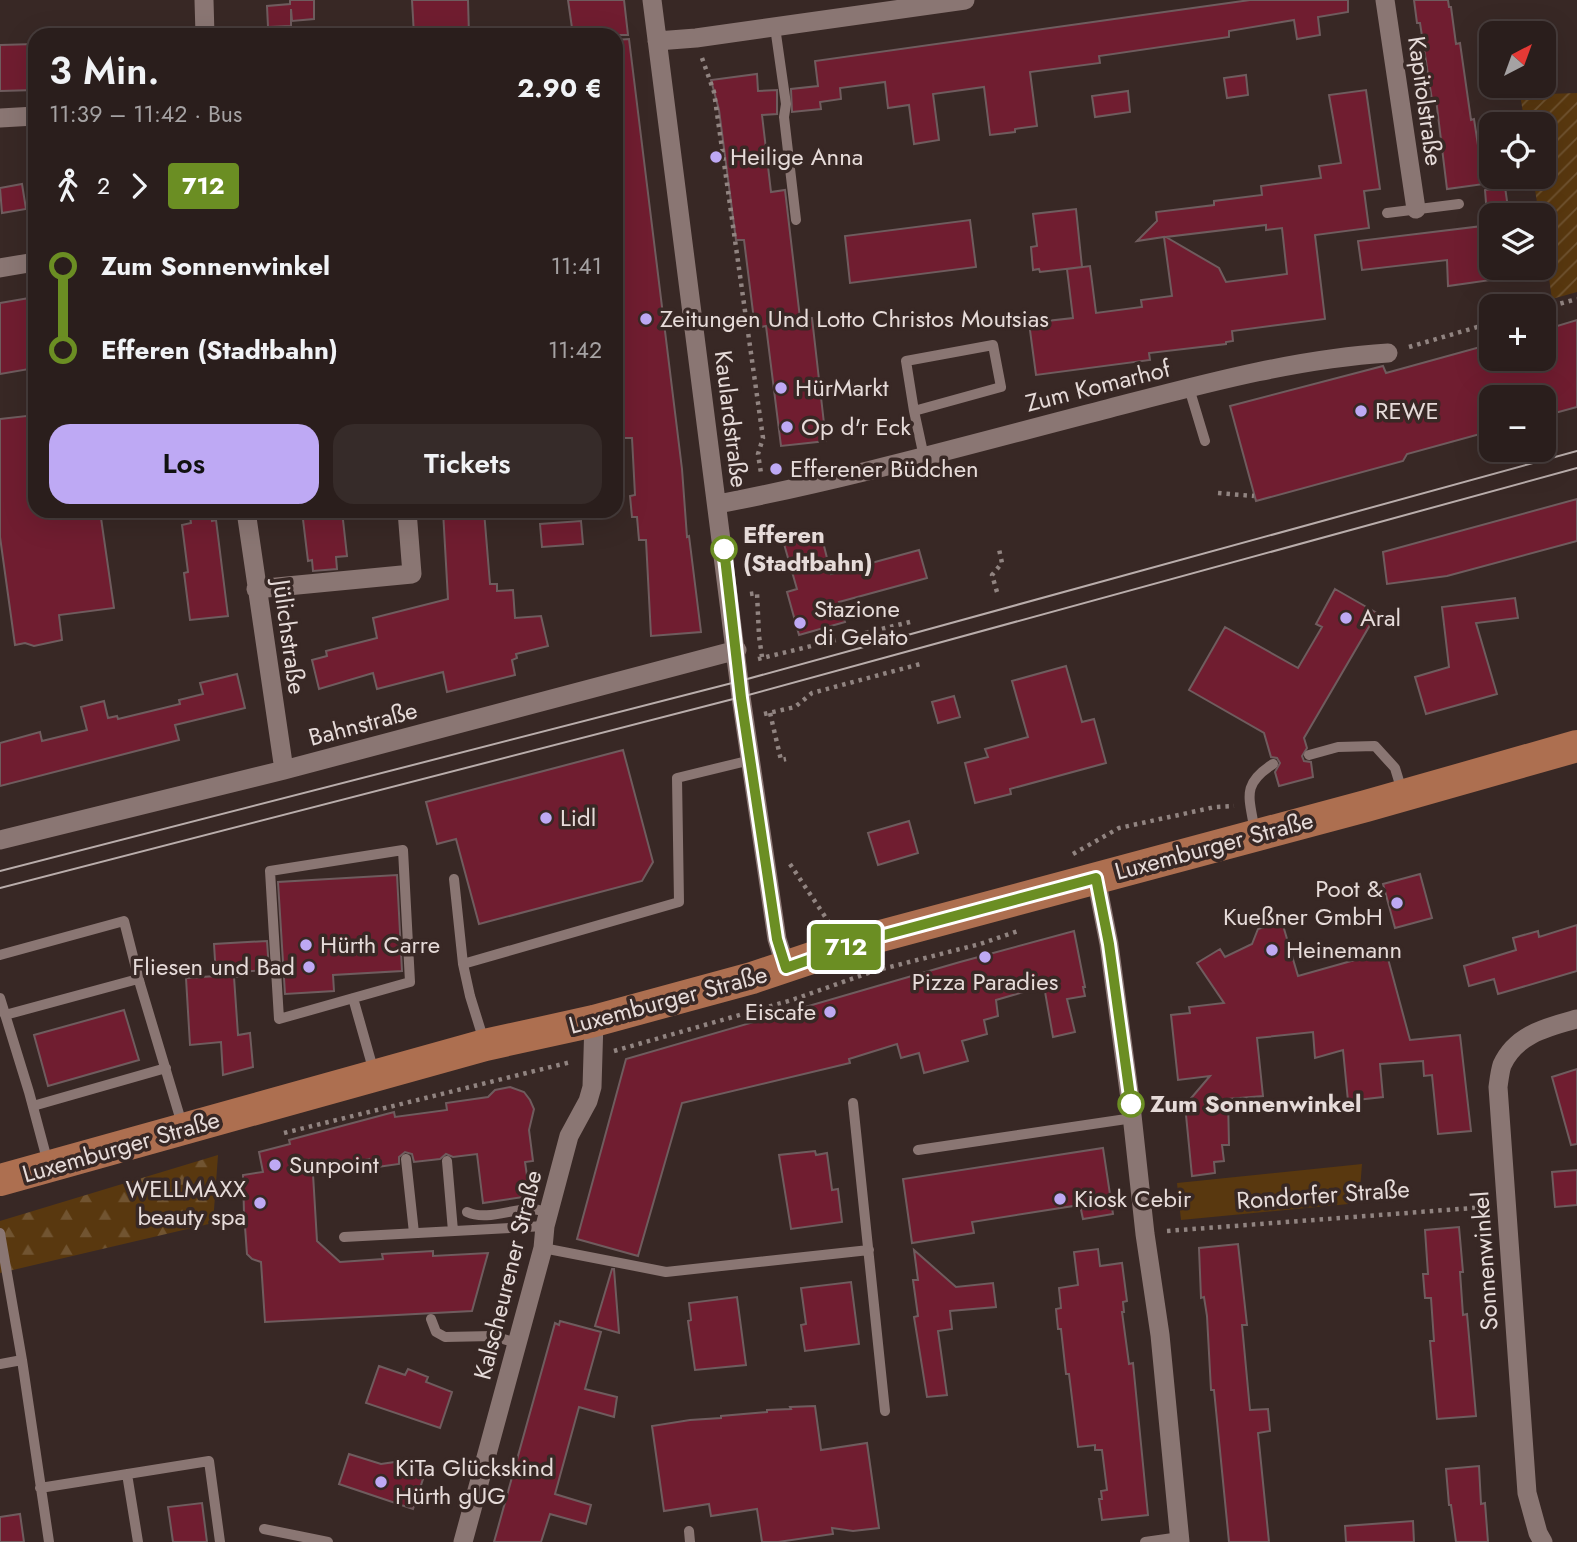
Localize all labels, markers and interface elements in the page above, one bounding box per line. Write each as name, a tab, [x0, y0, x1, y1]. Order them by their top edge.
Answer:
north arrow	[1479, 21, 1556, 98]
map controls	[1479, 21, 1556, 462]
street label: Kapitolstraße	[1399, 34, 1452, 168]
text: 3 Min.	[49, 43, 160, 98]
text: 2.90 €	[517, 69, 602, 107]
text: 11:39 – 11:42 · Bus	[49, 97, 242, 131]
button: locate	[1479, 112, 1556, 189]
place label: Heilige Anna	[730, 139, 863, 174]
marker: Heilige Anna	[708, 149, 724, 165]
icon: walk	[49, 167, 87, 205]
icon: forward	[120, 167, 158, 205]
text: 712	[182, 168, 225, 203]
text: 2	[97, 169, 110, 203]
button: layers	[1479, 203, 1556, 280]
text: Zum Sonnenwinkel	[101, 247, 330, 285]
text: 11:41	[551, 249, 602, 283]
button: +	[1479, 294, 1556, 371]
place label: Zeitungen Und Lotto Christos Moutsias	[660, 301, 1049, 336]
marker: Zeitungen Und Lotto Christos Moutsias	[638, 311, 654, 327]
text: Efferen (Stadtbahn)	[101, 331, 338, 369]
text: 11:42	[548, 333, 602, 367]
street label: Kaulardstraße	[706, 348, 757, 489]
street label: Zum Komarhof	[1022, 350, 1175, 420]
place label: HürMarkt	[795, 370, 889, 405]
marker: HürMarkt	[773, 380, 789, 396]
button: −	[1479, 385, 1556, 462]
place label: REWE	[1375, 393, 1439, 428]
marker: REWE	[1353, 403, 1369, 419]
place label: Op d'r Eck	[801, 409, 911, 444]
marker: Op d'r Eck	[779, 419, 795, 435]
button: Los	[49, 424, 319, 504]
button: Tickets	[333, 424, 602, 504]
place label: Efferener Büdchen	[790, 451, 979, 486]
marker: Efferener Büdchen	[768, 461, 784, 477]
place label: Efferen (Stadtbahn)	[743, 517, 873, 580]
marker: Efferen (Stadtbahn)	[711, 536, 737, 562]
street label: Jülichstraße	[264, 574, 315, 696]
place label: Stazione di Gelato	[814, 591, 908, 654]
place label: Aral	[1360, 600, 1401, 635]
marker: Aral	[1338, 610, 1354, 626]
marker: Stazione di Gelato	[792, 615, 808, 631]
street label: Bahnstraße	[305, 692, 421, 755]
place label: Lidl	[560, 800, 596, 835]
street label: Luxemburger Straße	[1111, 802, 1317, 889]
marker: Lidl	[538, 810, 554, 826]
place label: Poot & Kueßner GmbH	[1223, 871, 1383, 934]
marker: Poot & Kueßner GmbH	[1389, 895, 1405, 911]
line badge: 712	[806, 924, 886, 970]
place label: Hürth Carre	[320, 927, 440, 962]
text: 712	[825, 929, 867, 964]
place label: Heinemann	[1286, 932, 1402, 967]
marker: Hürth Carre	[298, 937, 314, 953]
marker: Heinemann	[1264, 942, 1280, 958]
place label: Fliesen und Bad	[132, 949, 295, 984]
marker: Pizza Paradies	[977, 949, 993, 965]
street label: Luxemburger Straße	[565, 956, 771, 1043]
marker: Fliesen und Bad	[301, 959, 317, 975]
place label: Pizza Paradies	[912, 964, 1058, 999]
place label: Eiscafe	[745, 994, 816, 1029]
marker: Eiscafe	[822, 1004, 838, 1020]
place label: Zum Sonnenwinkel	[1150, 1086, 1361, 1121]
marker: Zum Sonnenwinkel	[1118, 1091, 1144, 1117]
street label: Luxemburger Straße	[18, 1102, 224, 1191]
place label: Sunpoint	[289, 1147, 379, 1182]
marker: Sunpoint	[267, 1157, 283, 1173]
street label: Kalscheurener Straße	[465, 1167, 550, 1383]
place label: WELLMAXX beauty spa	[126, 1171, 247, 1234]
street label: Rondorfer Straße	[1235, 1171, 1411, 1218]
place label: Kiosk Cebir	[1074, 1181, 1192, 1216]
street label: Sonnenwinkel	[1462, 1190, 1507, 1332]
marker: Kiosk Cebir	[1052, 1191, 1068, 1207]
marker: WELLMAXX beauty spa	[252, 1195, 268, 1211]
place label: KiTa Glückskind Hürth gUG	[395, 1450, 554, 1513]
marker: KiTa Glückskind Hürth gUG	[373, 1474, 389, 1490]

